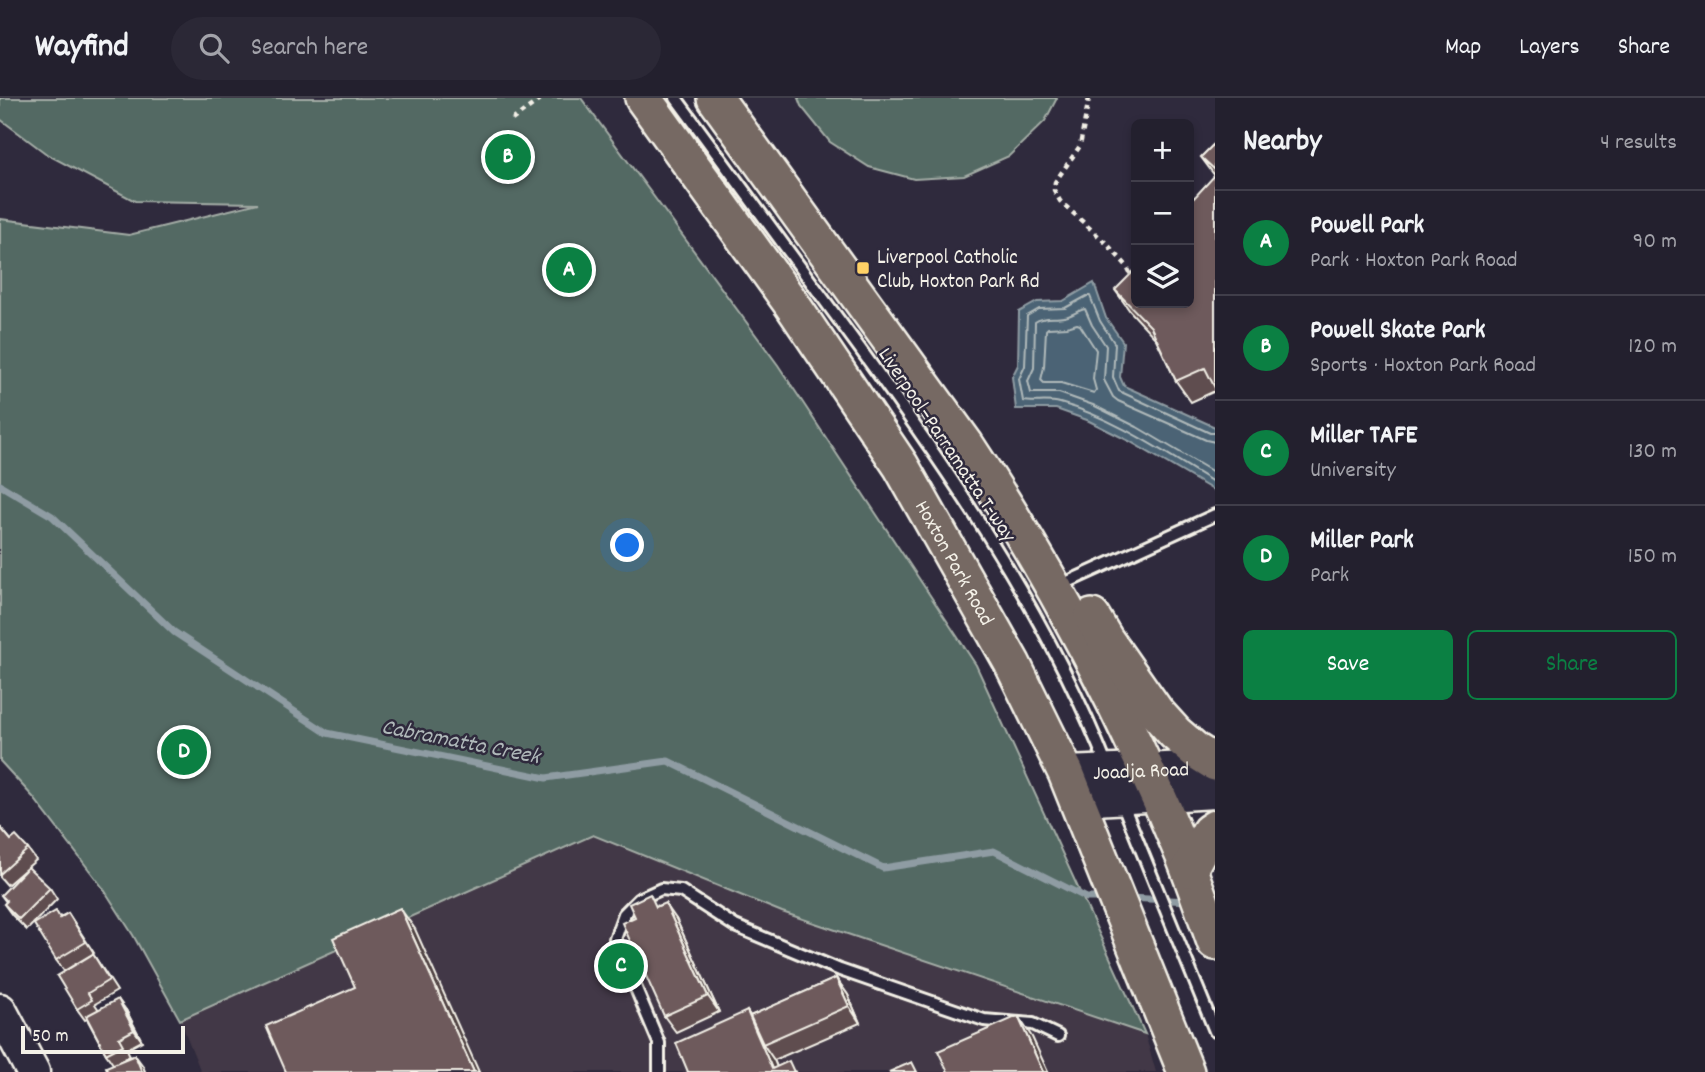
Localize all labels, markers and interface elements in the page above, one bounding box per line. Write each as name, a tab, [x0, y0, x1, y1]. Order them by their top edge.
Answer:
search box	[171, 17, 661, 80]
text: Wayfind	[35, 25, 129, 72]
icon: search	[195, 29, 233, 67]
text: Search here	[251, 30, 368, 67]
text: Map	[1445, 31, 1481, 65]
text: Layers	[1519, 31, 1580, 65]
text: Share	[1618, 31, 1670, 65]
map controls	[1131, 119, 1194, 308]
button: +	[1131, 119, 1194, 182]
text: Nearby	[1243, 122, 1321, 165]
text: 4 results	[1600, 127, 1677, 160]
pin: B	[485, 131, 531, 183]
button: −	[1131, 182, 1194, 245]
text: Powell Park	[1310, 208, 1424, 245]
text: A	[1260, 226, 1272, 259]
text: 90 m	[1633, 226, 1677, 259]
pin: A	[546, 244, 592, 296]
place label: Liverpool Catholic Club, Hoxton Park Rd	[877, 244, 1039, 298]
button: layers	[1131, 245, 1194, 308]
text: Park · Hoxton Park Road	[1310, 245, 1518, 278]
marker: Liverpool Catholic Club, Hoxton Park Rd	[855, 260, 871, 276]
text: Powell Skate Park	[1310, 313, 1486, 350]
text: B	[1261, 331, 1271, 364]
text: 120 m	[1628, 331, 1677, 364]
street label: Liverpool–Parramatta T-way	[869, 342, 1022, 549]
text: Sports · Hoxton Park Road	[1310, 350, 1536, 383]
text: Miller TAFE	[1310, 418, 1417, 455]
text: C	[1260, 436, 1272, 469]
text: 130 m	[1628, 436, 1677, 469]
text: University	[1310, 455, 1396, 488]
street label: Hoxton Park Road	[905, 496, 1000, 632]
text: Miller Park	[1310, 523, 1414, 560]
your location	[610, 528, 644, 562]
text: D	[1260, 541, 1272, 574]
text: 150 m	[1628, 541, 1677, 574]
text: Park	[1310, 560, 1349, 593]
button: Save	[1243, 630, 1453, 700]
button: Share	[1467, 630, 1677, 700]
water label: Cabramatta Creek	[378, 712, 545, 775]
pin: D	[161, 726, 207, 778]
street label: Joadja Road	[1092, 756, 1190, 790]
pin: C	[598, 940, 644, 992]
scale bar	[21, 1023, 186, 1055]
text: 50 m	[32, 1024, 69, 1051]

